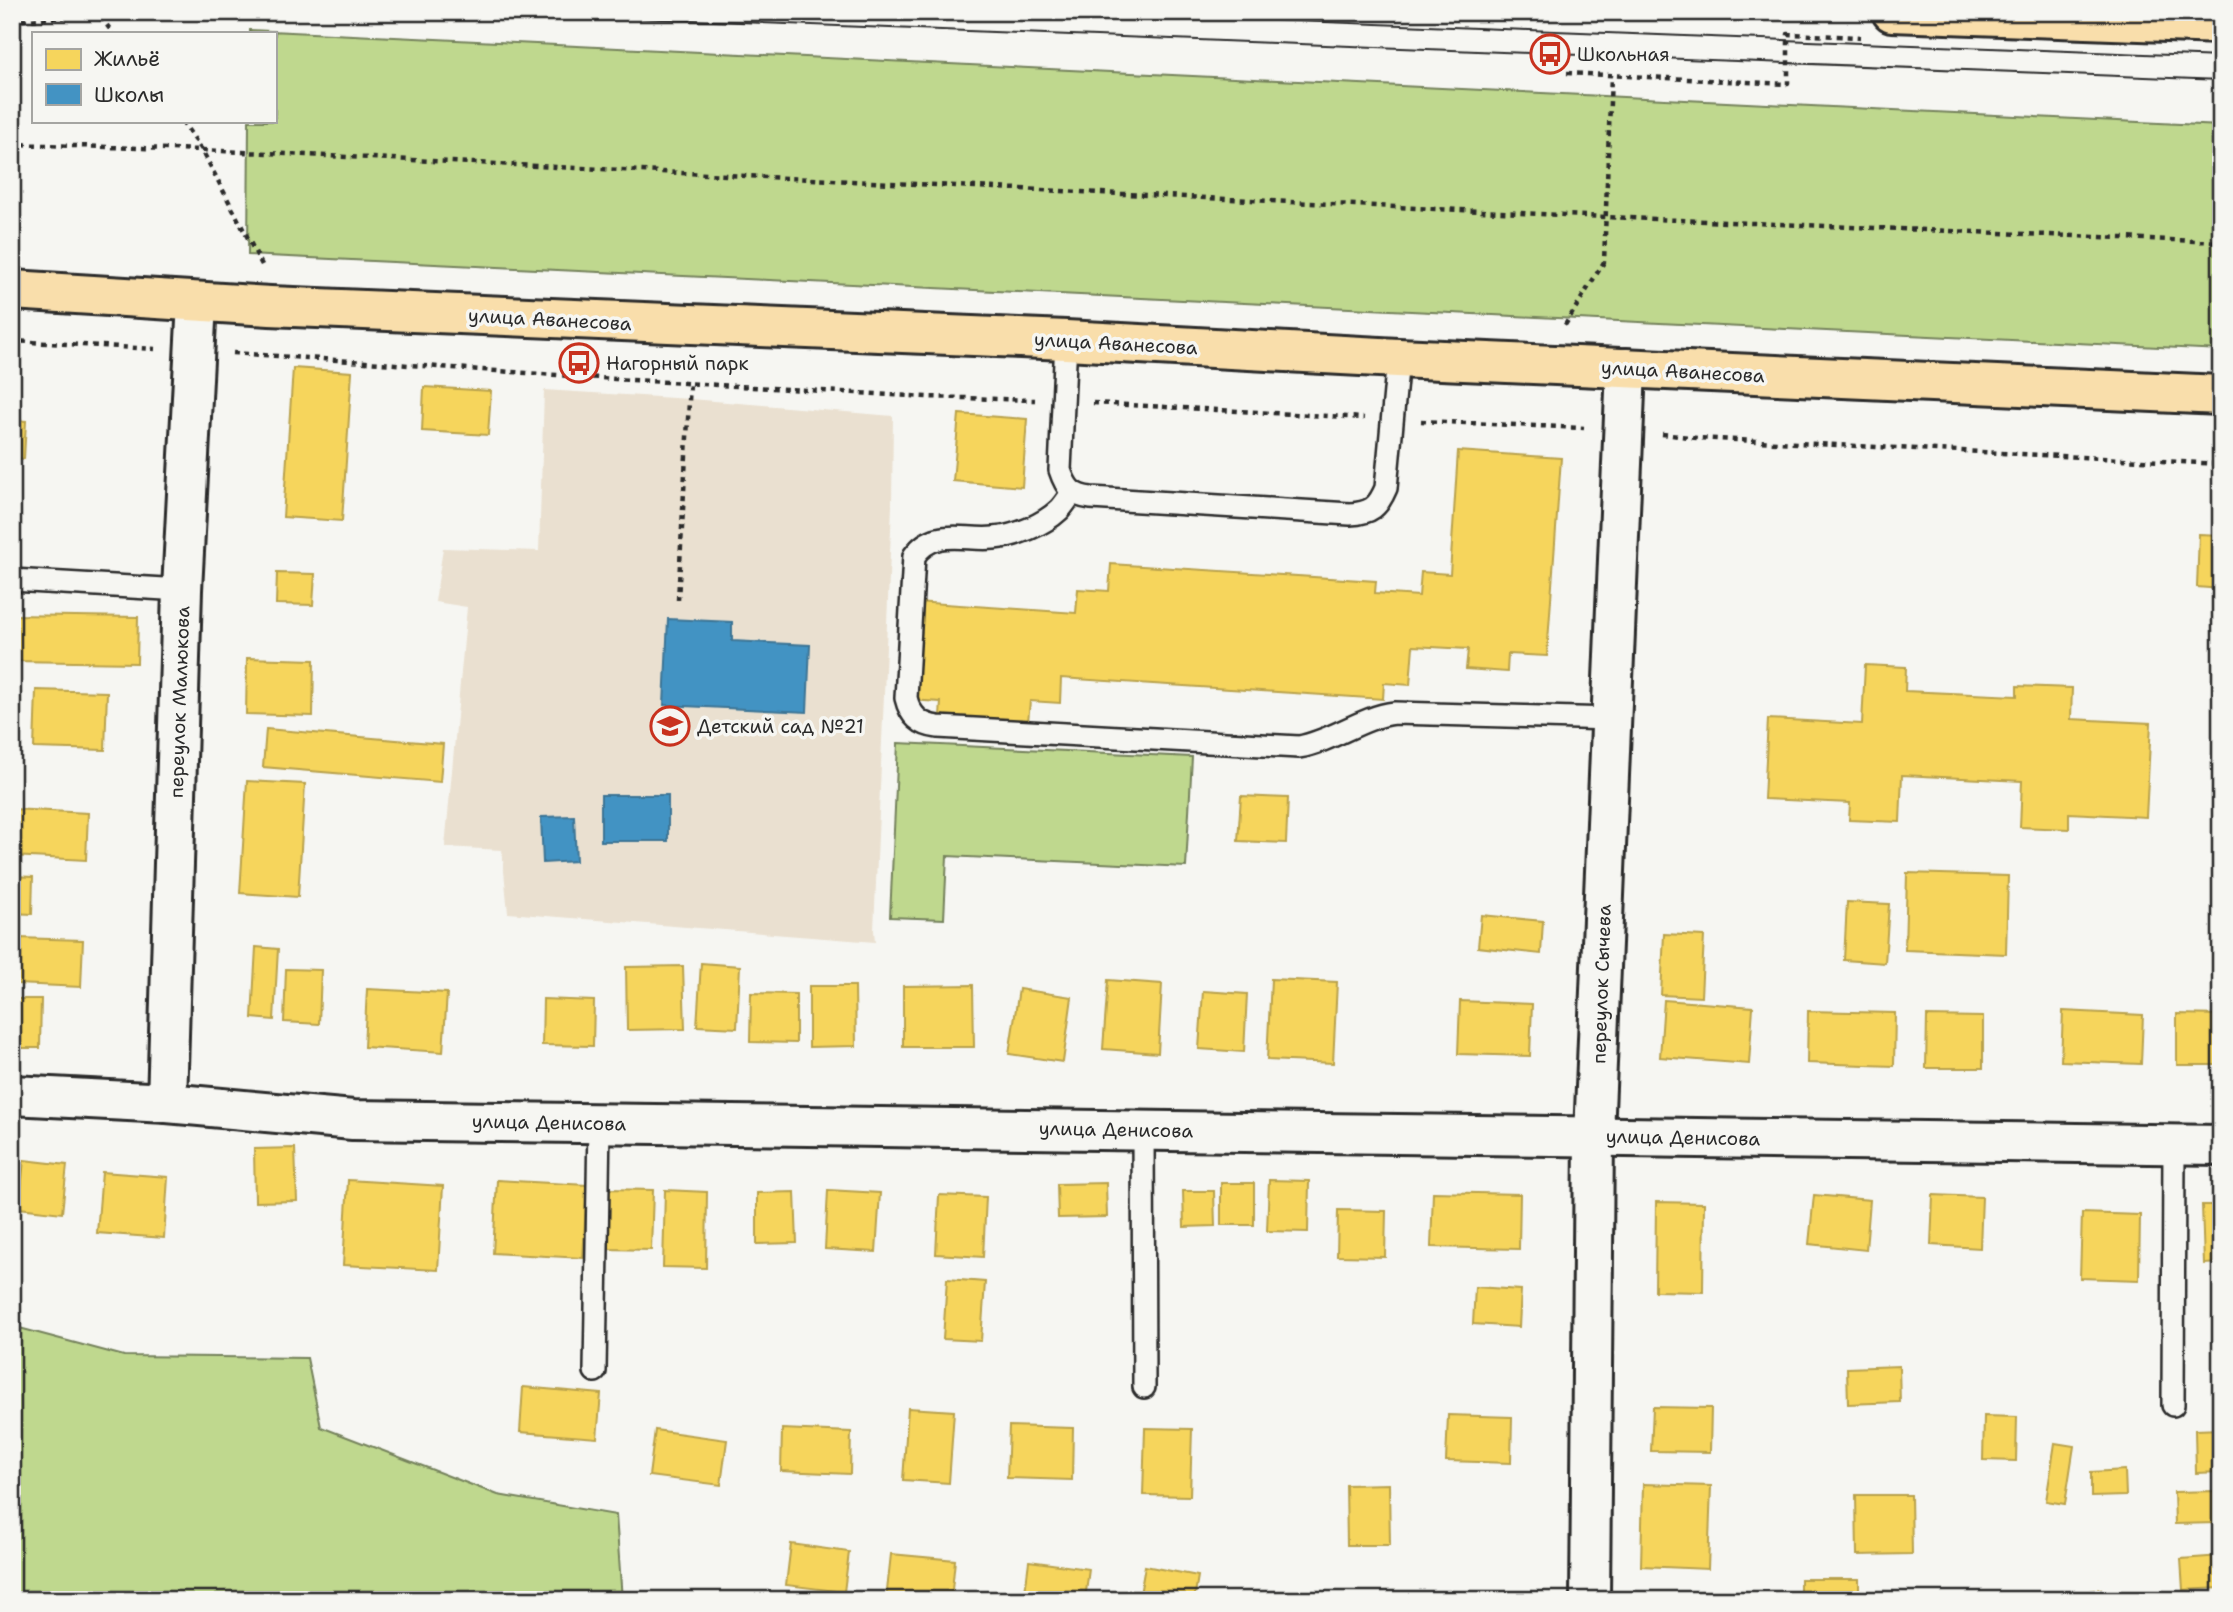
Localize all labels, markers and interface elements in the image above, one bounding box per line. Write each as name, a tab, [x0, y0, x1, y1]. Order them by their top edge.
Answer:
legend	[32, 32, 276, 122]
bus stop icon: Школьная	[1529, 33, 1571, 75]
place label: Школьная	[1577, 42, 1670, 67]
text: Жильё	[94, 45, 160, 73]
text: Школы	[94, 81, 164, 109]
street label: улица Аванесова	[468, 303, 633, 336]
street label: улица Аванесова	[1034, 327, 1199, 360]
bus stop icon: Нагорный парк	[558, 342, 600, 384]
place label: Нагорный парк	[606, 351, 748, 376]
street label: улица Аванесова	[1601, 355, 1766, 388]
street label: переулок Малюкова	[164, 605, 195, 799]
school or university icon: Детский сад №21	[649, 705, 691, 747]
place label: Детский сад №21	[697, 714, 864, 739]
street label: переулок Сычева	[1586, 904, 1617, 1064]
street label: улица Денисова	[472, 1109, 627, 1136]
street label: улица Денисова	[1039, 1116, 1194, 1143]
street label: улица Денисова	[1606, 1124, 1761, 1151]

